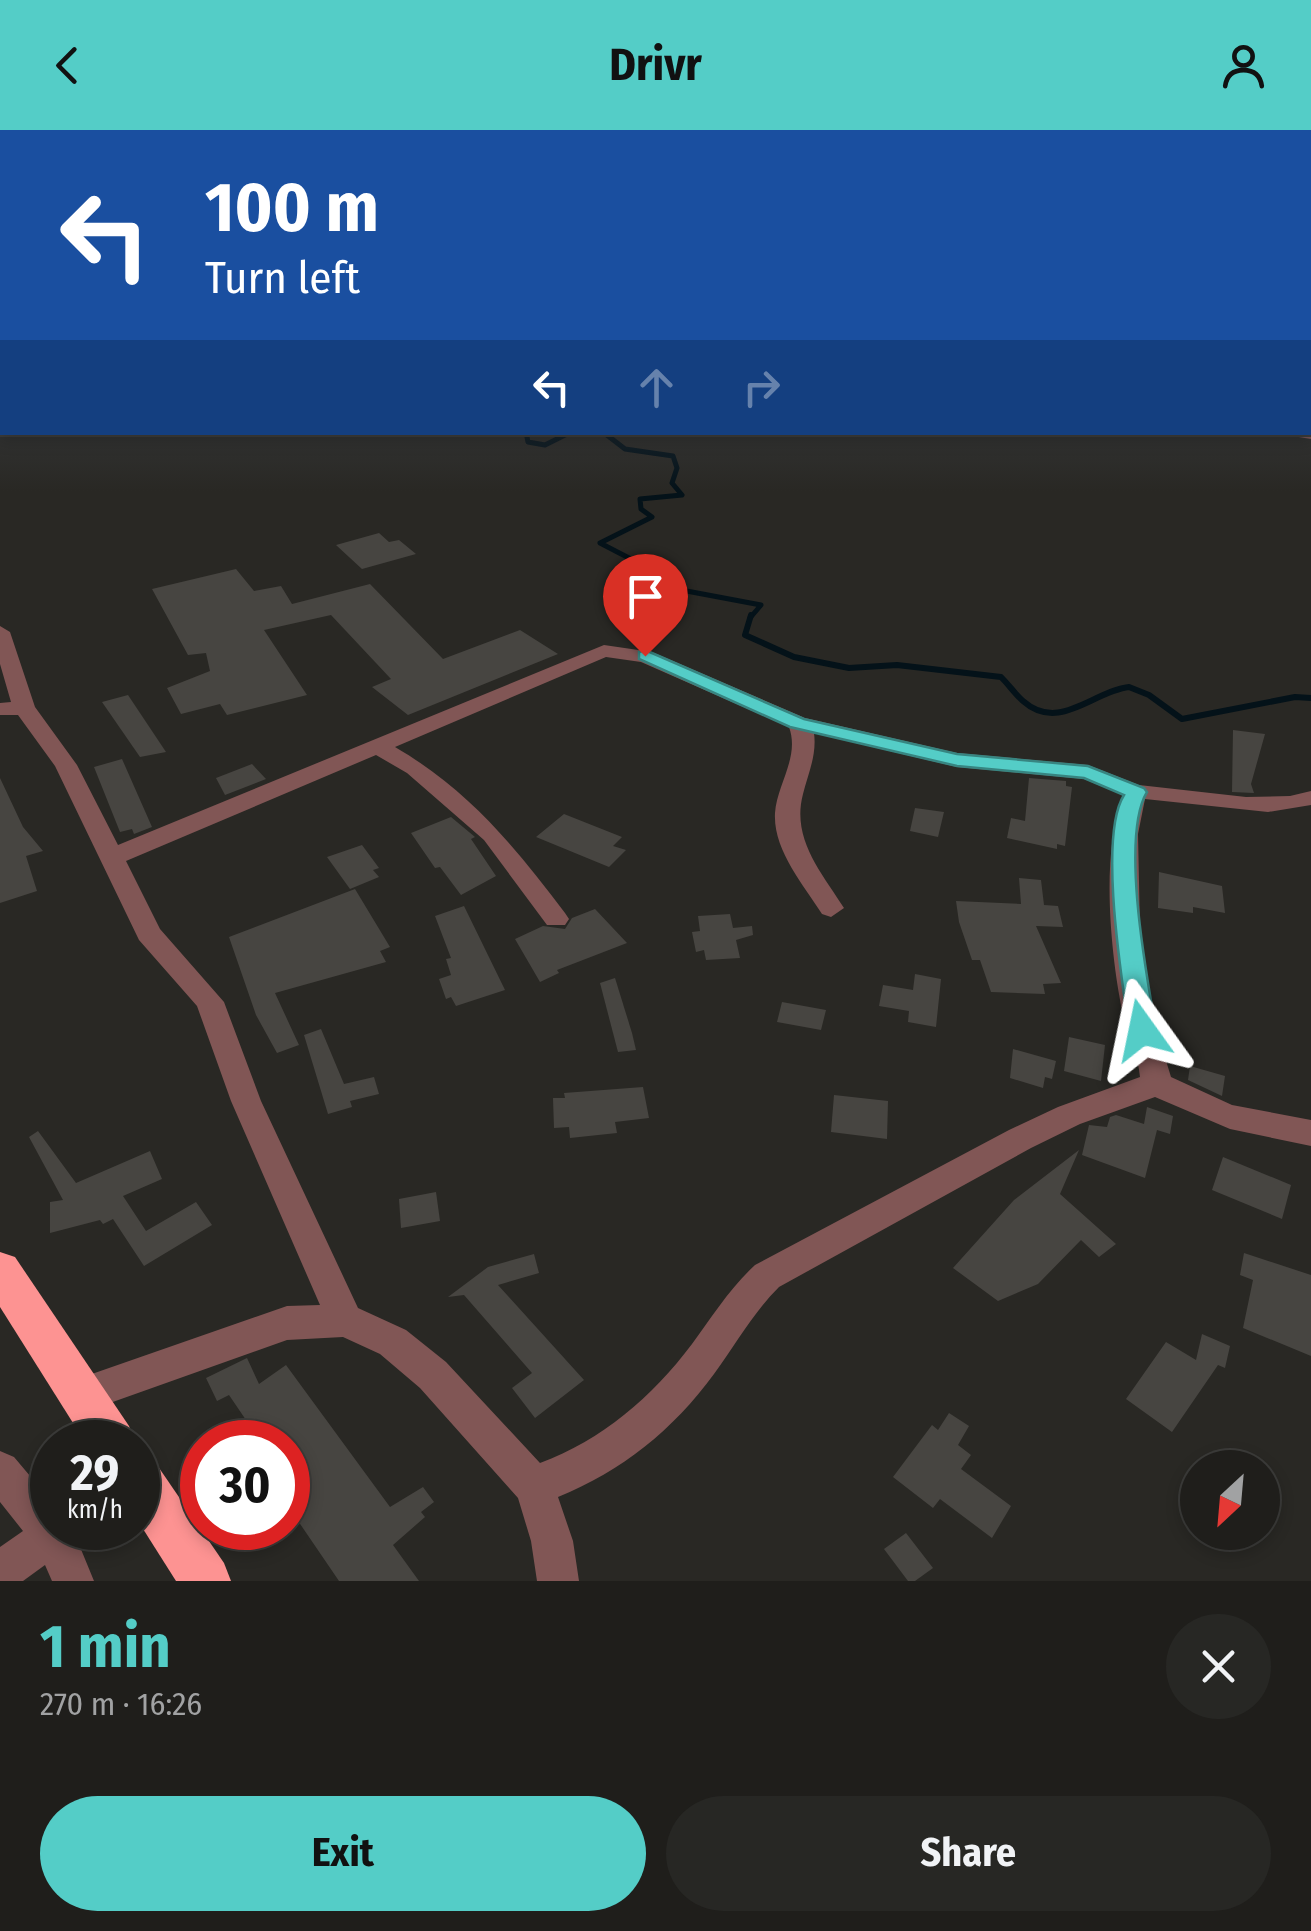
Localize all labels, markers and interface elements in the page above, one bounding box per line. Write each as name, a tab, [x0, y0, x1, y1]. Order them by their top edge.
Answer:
icon: back	[40, 38, 95, 93]
text: Drivr	[609, 38, 702, 92]
icon: person	[1216, 38, 1271, 93]
text: 100 m	[205, 166, 379, 250]
icon: left	[40, 170, 170, 300]
text: Turn left	[205, 251, 360, 305]
icon: left	[524, 360, 579, 415]
icon: ahead	[629, 360, 684, 415]
icon: right	[734, 360, 789, 415]
pin	[603, 554, 688, 657]
icon: arrive	[618, 569, 673, 624]
position arrow	[1090, 978, 1194, 1082]
speed limit sign: 30	[180, 1420, 310, 1550]
text: 29	[71, 1443, 119, 1503]
north arrow	[1180, 1450, 1280, 1550]
map controls	[1180, 1450, 1280, 1550]
text: km/h	[67, 1495, 123, 1525]
text: 1 min	[40, 1611, 171, 1683]
button: close	[1166, 1614, 1271, 1719]
text: 270 m · 16:26	[40, 1685, 202, 1723]
button: Exit	[40, 1796, 646, 1911]
button: Share	[666, 1796, 1271, 1911]

